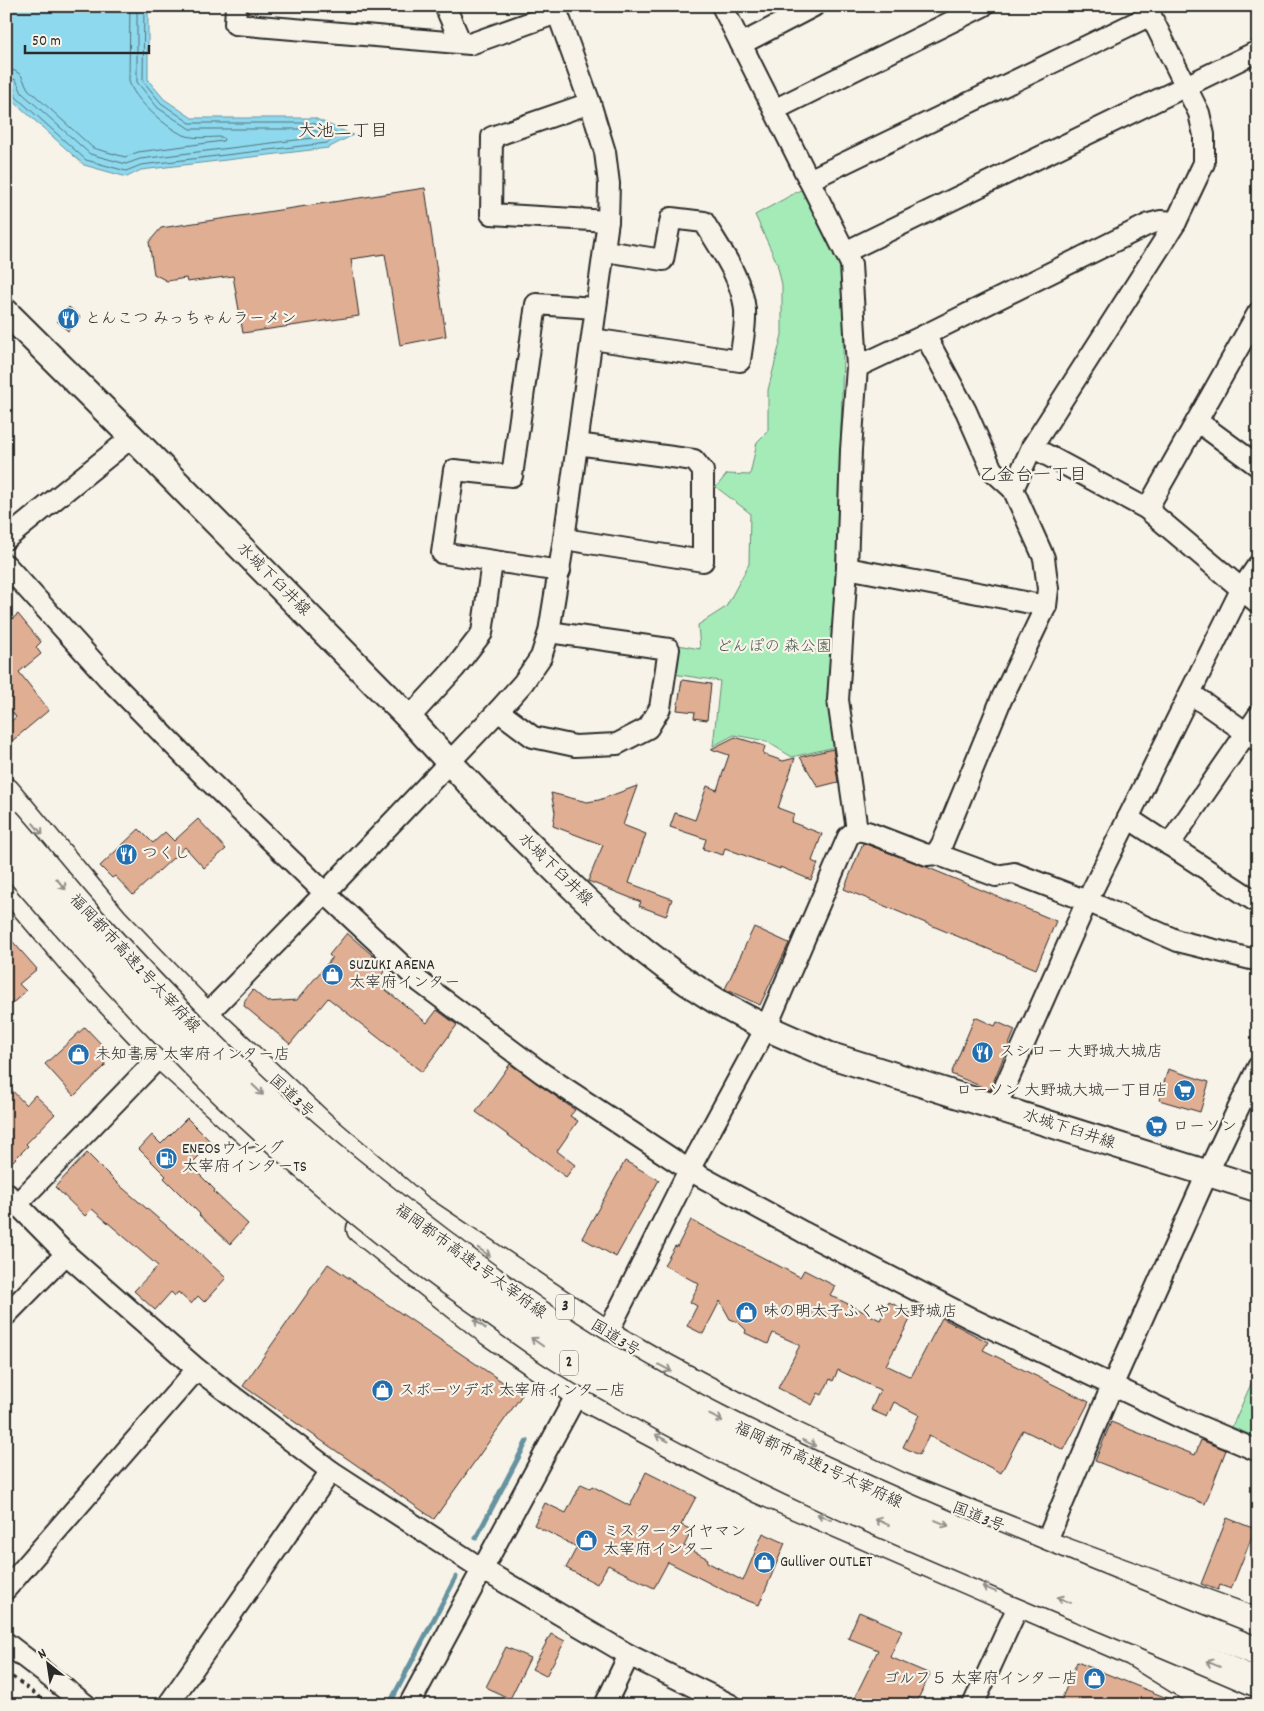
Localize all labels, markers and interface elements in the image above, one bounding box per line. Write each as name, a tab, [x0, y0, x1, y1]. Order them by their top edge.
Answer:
scale bar	[25, 22, 149, 54]
text: 50 m	[32, 31, 61, 53]
district label: 大池二丁目	[298, 120, 388, 145]
restaurant icon: とんこつ みっちゃんラーメン	[57, 307, 81, 331]
place label: とんこつ みっちゃんラーメン	[85, 308, 297, 331]
district label: 乙金台一丁目	[979, 464, 1087, 489]
street label: 水城下臼井線	[231, 538, 315, 622]
park label: どんぽの 森公園	[716, 636, 832, 659]
one-way arrow	[32, 822, 43, 835]
street label: 水城下臼井線	[512, 828, 598, 912]
restaurant icon: つくし	[114, 842, 138, 866]
place label: つくし	[142, 843, 190, 866]
one-way arrow	[55, 878, 66, 891]
street label: 福岡都市高速2号太宰府線	[63, 889, 205, 1039]
place label: SUZUKI ARENA 太宰府インター	[349, 954, 460, 995]
shop icon: SUZUKI ARENA 太宰府インター	[321, 962, 345, 986]
restaurant icon: スシロー 大野城大城店	[971, 1040, 995, 1064]
place label: スシロー 大野城大城店	[999, 1041, 1163, 1064]
shop icon: 未知書房 太宰府インター店	[67, 1043, 91, 1067]
place label: 未知書房 太宰府インター店	[95, 1044, 290, 1067]
street label: 国道3号	[263, 1070, 319, 1124]
supermarket icon: ローソン 大野城大城一丁目店	[1172, 1079, 1196, 1103]
place label: ローソン 大野城大城一丁目店	[956, 1080, 1168, 1103]
one-way arrow	[251, 1084, 264, 1096]
street label: 水城下臼井線	[1020, 1104, 1118, 1156]
supermarket icon: ローソン	[1145, 1115, 1169, 1139]
place label: ローソン	[1173, 1116, 1237, 1139]
place label: ENEOSウイング 太宰府インターTS	[182, 1138, 307, 1179]
fuel station icon: ENEOSウイング 太宰府インターTS	[154, 1146, 178, 1170]
street label: 福岡都市高速2号太宰府線	[389, 1199, 551, 1325]
one-way arrow	[477, 1247, 491, 1257]
road number: 3	[556, 1294, 574, 1320]
shop icon: 味の明太子ふくや 大野城店	[735, 1300, 759, 1324]
place label: 味の明太子ふくや 大野城店	[763, 1301, 958, 1324]
street label: 国道3号	[586, 1315, 644, 1363]
one-way arrow	[474, 1319, 487, 1330]
one-way arrow	[530, 1337, 544, 1347]
road number: 2	[560, 1350, 578, 1376]
one-way arrow	[657, 1364, 672, 1373]
shop icon: スポーツデポ 太宰府インター店	[371, 1379, 395, 1403]
place label: スポーツデポ 太宰府インター店	[399, 1380, 626, 1403]
one-way arrow	[708, 1413, 723, 1423]
street label: 福岡都市高速2号太宰府線	[730, 1417, 906, 1515]
one-way arrow	[655, 1433, 670, 1443]
one-way arrow	[801, 1439, 816, 1449]
street label: 国道3号	[948, 1497, 1008, 1539]
one-way arrow	[817, 1512, 832, 1522]
one-way arrow	[875, 1517, 890, 1527]
one-way arrow	[934, 1519, 949, 1529]
place label: ミスタータイヤマン 太宰府インター	[603, 1521, 746, 1562]
shop icon: ミスタータイヤマン 太宰府インター	[575, 1529, 599, 1553]
shop icon: Gulliver OUTLET	[752, 1550, 776, 1574]
place label: Gulliver OUTLET	[780, 1551, 873, 1574]
one-way arrow	[982, 1584, 997, 1594]
one-way arrow	[1057, 1595, 1072, 1605]
north arrow	[22, 1638, 72, 1688]
text: N	[35, 1644, 51, 1665]
one-way arrow	[1206, 1659, 1221, 1669]
shop icon: ゴルフ５ 太宰府インター店	[1082, 1667, 1106, 1691]
place label: ゴルフ５ 太宰府インター店	[884, 1668, 1078, 1691]

